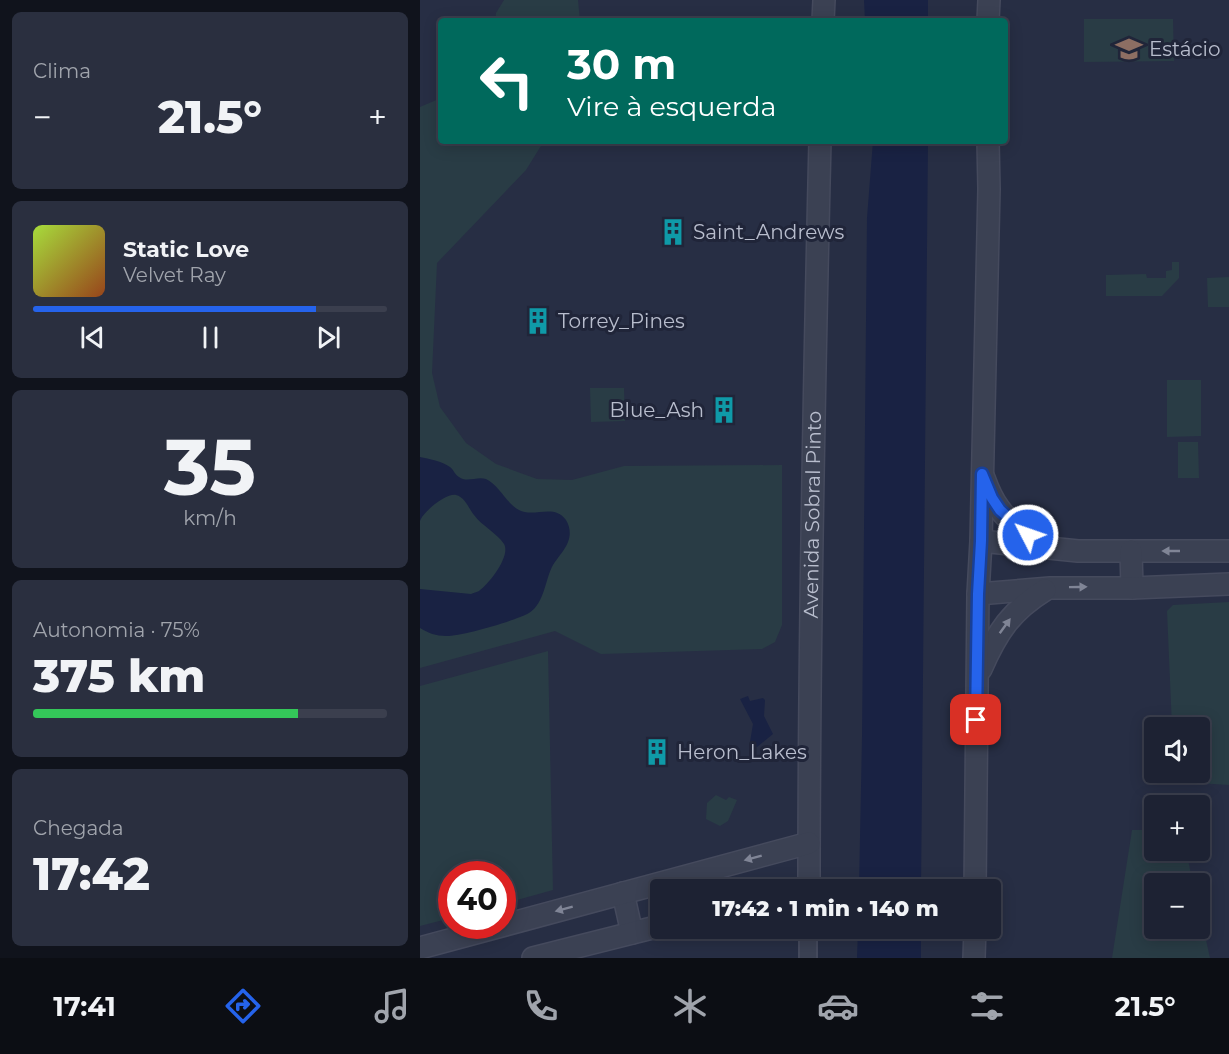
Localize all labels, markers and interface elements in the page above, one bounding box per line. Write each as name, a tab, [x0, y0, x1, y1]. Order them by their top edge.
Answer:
school or university icon: Estácio	[1114, 34, 1144, 64]
place label: Estácio	[1149, 37, 1221, 61]
text: 30 m	[567, 38, 676, 90]
icon: left	[468, 42, 546, 120]
text: Clima	[33, 59, 91, 83]
text: 21.5°	[158, 89, 262, 144]
text: Vire à esquerda	[567, 90, 776, 123]
text: −	[33, 97, 52, 137]
text: +	[368, 97, 387, 137]
building icon: Saint_Andrews	[658, 217, 688, 247]
place label: Saint_Andrews	[693, 220, 844, 244]
text: Static Love	[123, 236, 249, 263]
text: Velvet Ray	[123, 263, 226, 287]
building icon: Torrey_Pines	[523, 306, 553, 336]
place label: Torrey_Pines	[558, 309, 685, 333]
icon: previous	[76, 321, 109, 354]
icon: pause	[194, 321, 227, 354]
icon: next	[312, 321, 345, 354]
building icon: Blue_Ash	[709, 395, 739, 425]
place label: Blue_Ash	[609, 398, 704, 422]
street label: Avenida Sobral Pinto	[799, 411, 826, 619]
text: 35	[164, 419, 256, 515]
position arrow	[996, 503, 1060, 567]
text: km/h	[183, 506, 237, 530]
one-way arrow	[1161, 546, 1180, 556]
one-way arrow	[1069, 583, 1088, 592]
text: Autonomia · 75%	[33, 618, 200, 642]
one-way arrow	[998, 619, 1010, 634]
text: 375 km	[33, 648, 205, 703]
pin	[950, 694, 1001, 745]
icon: arrive	[959, 703, 992, 736]
map controls	[1144, 717, 1210, 939]
button: sound	[1144, 717, 1210, 783]
building icon: Heron_Lakes	[642, 737, 672, 767]
place label: Heron_Lakes	[677, 740, 807, 764]
button: +	[1144, 795, 1210, 861]
text: Chegada	[33, 816, 124, 840]
text: 17:42	[33, 846, 150, 901]
one-way arrow	[743, 854, 762, 864]
speed limit sign: 40	[438, 861, 516, 939]
button: −	[1144, 873, 1210, 939]
text: 17:42 · 1 min · 140 m	[712, 895, 939, 922]
one-way arrow	[555, 905, 573, 914]
icon: directions	[222, 985, 264, 1027]
icon: music	[371, 985, 413, 1027]
icon: phone	[520, 985, 562, 1027]
icon: climate	[669, 985, 711, 1027]
icon: car	[817, 985, 859, 1027]
icon: filters	[966, 985, 1008, 1027]
text: 17:41	[53, 990, 116, 1023]
text: 21.5°	[1115, 990, 1176, 1023]

